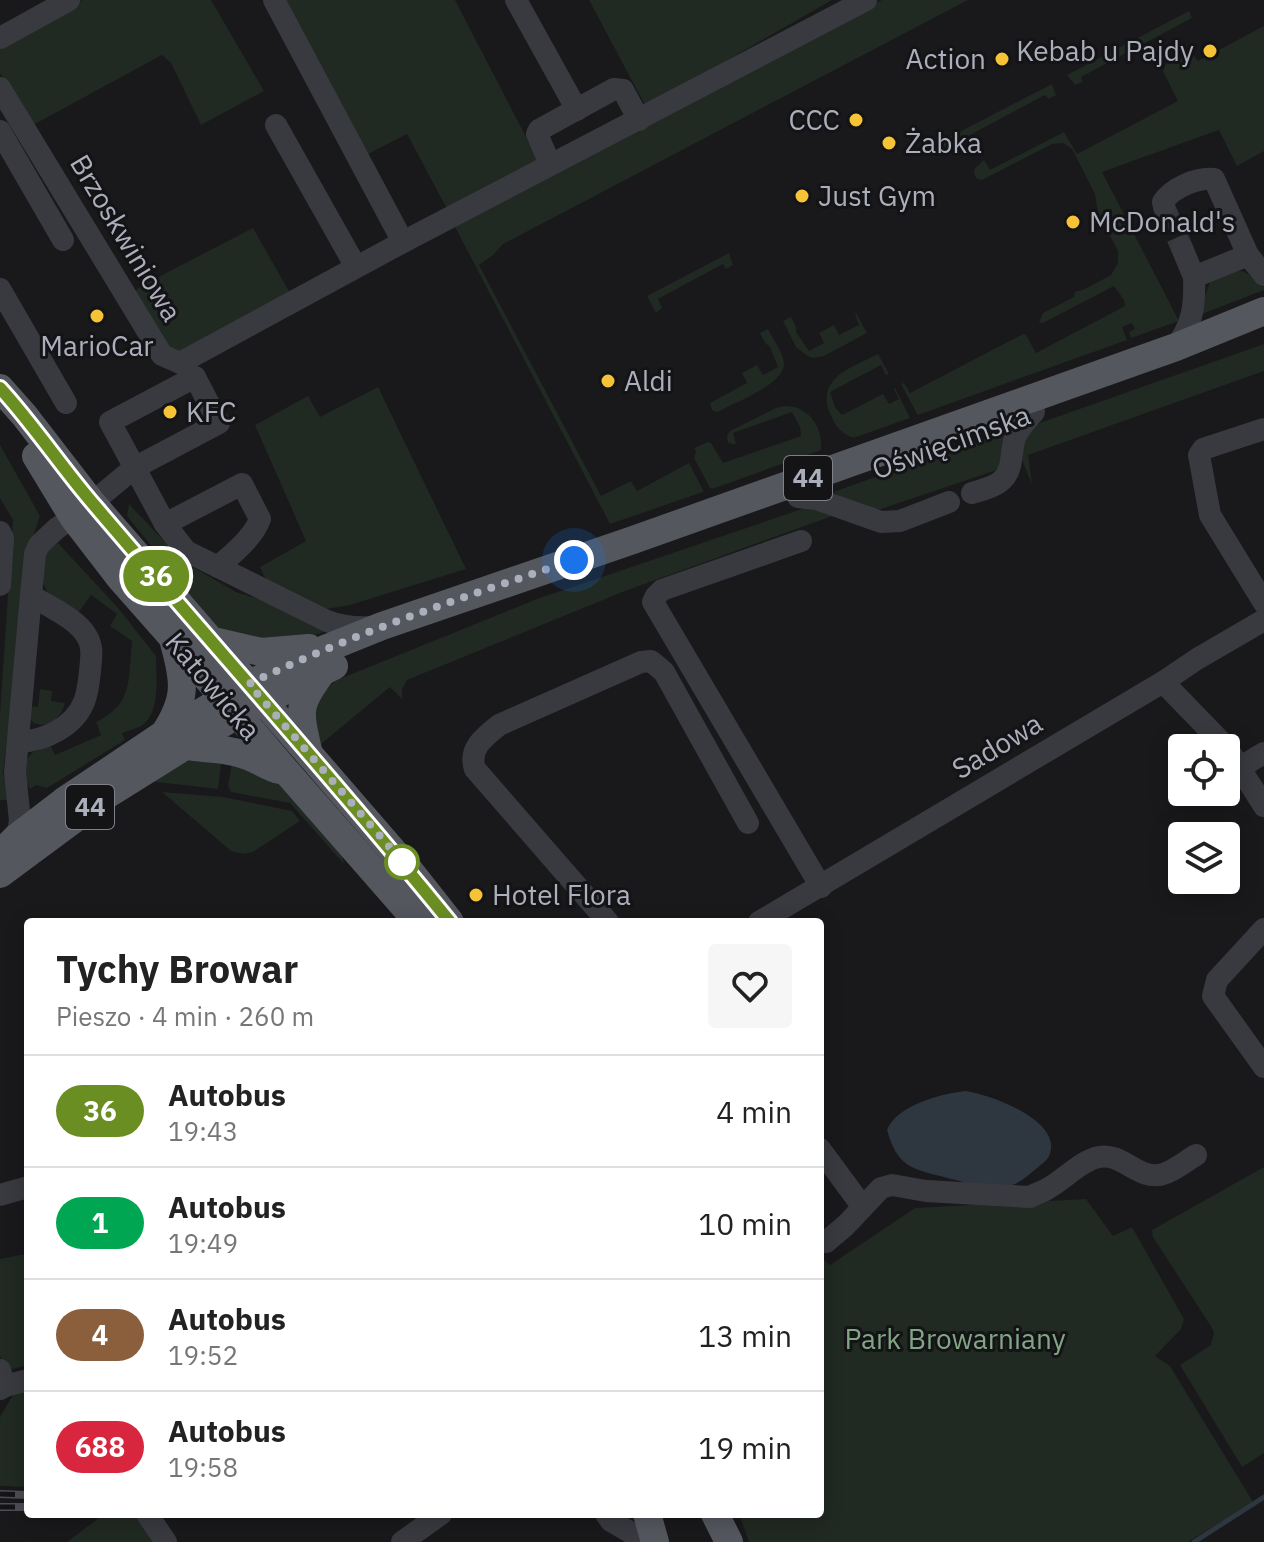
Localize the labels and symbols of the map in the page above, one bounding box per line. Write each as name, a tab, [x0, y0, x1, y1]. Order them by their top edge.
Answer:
place label: Kebab u Pajdy	[1016, 32, 1194, 69]
place label: Action	[906, 40, 986, 77]
marker: Kebab u Pajdy	[1201, 42, 1219, 60]
marker: Action	[993, 50, 1011, 68]
place label: CCC	[789, 101, 840, 138]
marker: CCC	[847, 111, 865, 129]
place label: Żabka	[905, 124, 982, 161]
marker: Żabka	[880, 134, 898, 152]
street label: Brzoskwiniowa	[62, 147, 191, 328]
place label: Just Gym	[818, 177, 936, 214]
marker: Just Gym	[793, 187, 811, 205]
place label: McDonald's	[1089, 203, 1235, 240]
marker: McDonald's	[1064, 213, 1082, 231]
marker: MarioCar	[88, 307, 106, 325]
place label: MarioCar	[40, 327, 154, 364]
place label: Aldi	[624, 362, 673, 399]
marker: Aldi	[599, 372, 617, 390]
place label: KFC	[186, 393, 236, 430]
street label: Oświęcimska	[867, 396, 1035, 487]
marker: KFC	[161, 403, 179, 421]
road number: 44	[784, 456, 832, 500]
your location	[554, 540, 594, 580]
line badge: 36	[120, 550, 192, 602]
street label: Katowicka	[158, 624, 269, 747]
street label: Sadowa	[945, 704, 1049, 787]
road number: 44	[66, 785, 114, 829]
unlabelled marker	[385, 845, 419, 879]
place label: Hotel Flora	[492, 876, 631, 913]
marker: Hotel Flora	[467, 886, 485, 904]
park label: Park Browarniany	[844, 1320, 1066, 1357]

